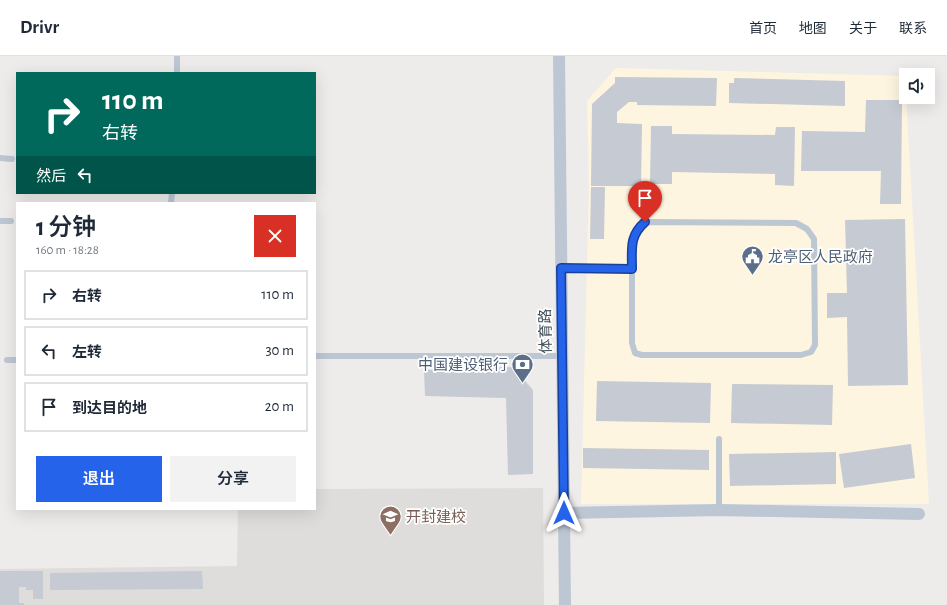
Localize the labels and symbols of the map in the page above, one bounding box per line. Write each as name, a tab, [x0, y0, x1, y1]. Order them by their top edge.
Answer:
pin	[628, 181, 662, 222]
public building icon: 龙亭区人民政府	[739, 244, 765, 277]
place label: 龙亭区人民政府	[768, 248, 873, 265]
street label: 体育路	[537, 308, 554, 354]
bank icon: 中国建设银行	[510, 352, 536, 385]
place label: 中国建设银行	[418, 357, 508, 373]
position arrow	[543, 492, 585, 534]
school or university icon: 开封建校	[377, 504, 403, 537]
place label: 开封建校	[406, 508, 466, 525]

